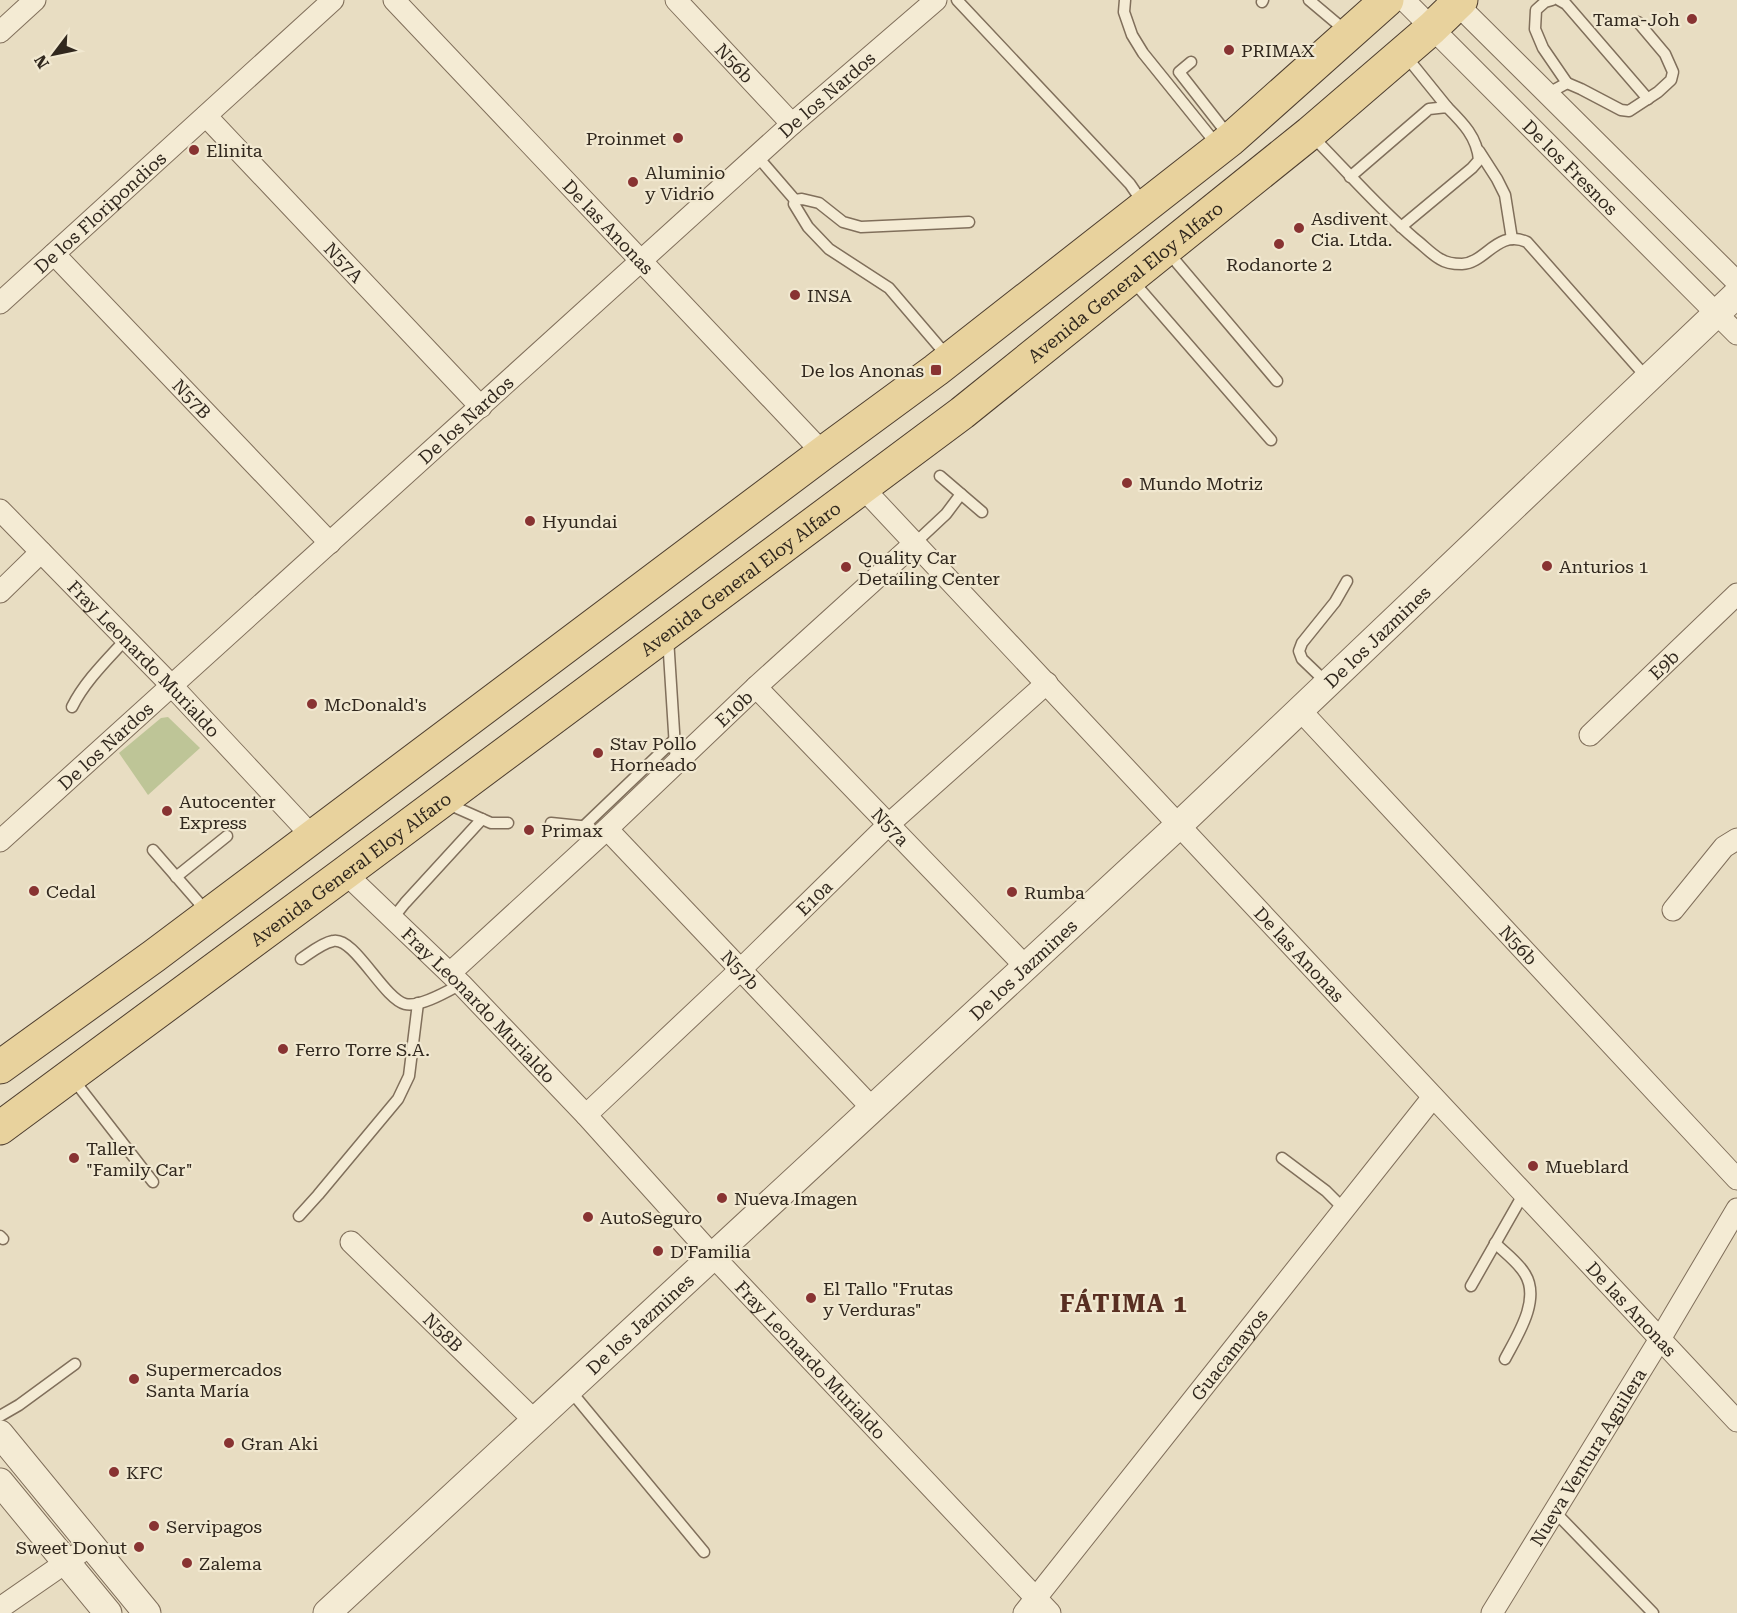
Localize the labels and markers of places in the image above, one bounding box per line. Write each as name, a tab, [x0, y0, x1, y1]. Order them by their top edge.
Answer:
place label: Tama-Joh	[1593, 9, 1680, 30]
marker: Tama-Joh	[1685, 12, 1699, 26]
place label: PRIMAX	[1241, 40, 1315, 61]
marker: PRIMAX	[1222, 43, 1236, 57]
place label: Proinmet	[586, 128, 666, 149]
marker: Proinmet	[671, 131, 685, 145]
place label: Elinita	[206, 140, 263, 161]
marker: Elinita	[187, 143, 201, 157]
place label: Aluminio y Vidrio	[645, 162, 725, 204]
marker: Aluminio y Vidrio	[626, 175, 640, 189]
place label: Asdivent Cia. Ltda.	[1311, 208, 1392, 250]
marker: Asdivent Cia. Ltda.	[1292, 221, 1306, 235]
marker: Rodanorte 2	[1272, 237, 1286, 251]
place label: Rodanorte 2	[1226, 254, 1332, 275]
place label: INSA	[807, 285, 852, 306]
marker: INSA	[788, 288, 802, 302]
place label: De los Anonas	[801, 360, 924, 381]
marker: De los Anonas	[929, 363, 943, 377]
place label: Mundo Motriz	[1139, 473, 1263, 494]
marker: Mundo Motriz	[1120, 476, 1134, 490]
place label: Hyundai	[542, 511, 618, 532]
marker: Hyundai	[523, 514, 537, 528]
place label: Quality Car Detailing Center	[858, 547, 1000, 589]
place label: Anturios 1	[1559, 556, 1649, 577]
marker: Anturios 1	[1540, 559, 1554, 573]
marker: Quality Car Detailing Center	[839, 560, 853, 574]
place label: McDonald's	[324, 694, 427, 715]
marker: McDonald's	[305, 697, 319, 711]
place label: Stav Pollo Horneado	[610, 733, 697, 775]
marker: Stav Pollo Horneado	[591, 746, 605, 760]
place label: Autocenter Express	[179, 791, 276, 833]
marker: Autocenter Express	[160, 804, 174, 818]
place label: Primax	[541, 820, 603, 841]
marker: Primax	[522, 823, 536, 837]
place label: Cedal	[46, 881, 96, 902]
place label: Rumba	[1024, 882, 1085, 903]
marker: Cedal	[27, 884, 41, 898]
marker: Rumba	[1005, 885, 1019, 899]
place label: Ferro Torre S.A.	[295, 1039, 430, 1060]
marker: Ferro Torre S.A.	[276, 1042, 290, 1056]
place label: Taller "Family Car"	[86, 1138, 192, 1180]
marker: Taller "Family Car"	[67, 1151, 81, 1165]
place label: Mueblard	[1545, 1156, 1629, 1177]
marker: Mueblard	[1526, 1159, 1540, 1173]
place label: Nueva Imagen	[734, 1188, 858, 1209]
marker: Nueva Imagen	[715, 1191, 729, 1205]
place label: AutoSeguro	[600, 1207, 702, 1228]
marker: AutoSeguro	[581, 1210, 595, 1224]
place label: D'Familia	[670, 1241, 751, 1262]
marker: D'Familia	[651, 1244, 665, 1258]
place label: El Tallo "Frutas y Verduras"	[823, 1278, 953, 1320]
marker: El Tallo "Frutas y Verduras"	[804, 1291, 818, 1305]
place label: Supermercados Santa María	[146, 1359, 282, 1401]
marker: Supermercados Santa María	[127, 1372, 141, 1386]
place label: Gran Aki	[241, 1433, 318, 1454]
marker: Gran Aki	[222, 1436, 236, 1450]
place label: KFC	[126, 1462, 163, 1483]
marker: KFC	[107, 1465, 121, 1479]
place label: Servipagos	[166, 1516, 262, 1537]
marker: Servipagos	[147, 1519, 161, 1533]
place label: Sweet Donut	[16, 1537, 127, 1558]
marker: Sweet Donut	[132, 1540, 146, 1554]
place label: Zalema	[199, 1553, 262, 1574]
marker: Zalema	[180, 1556, 194, 1570]

